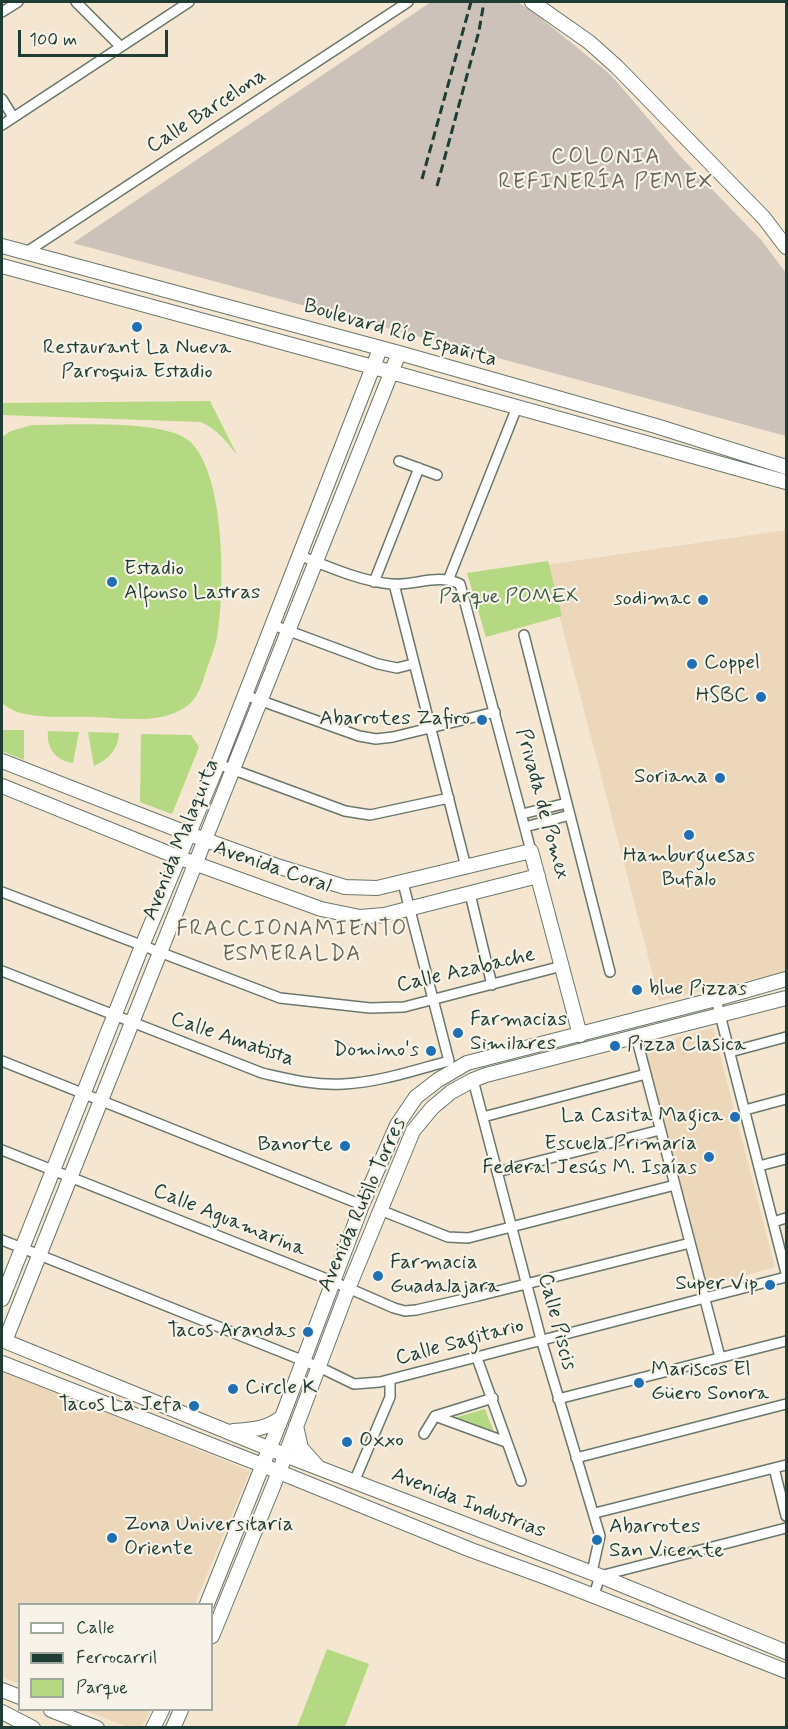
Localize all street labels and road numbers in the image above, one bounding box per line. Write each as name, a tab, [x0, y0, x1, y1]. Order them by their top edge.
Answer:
street label: Calle Barcelona	[143, 64, 271, 160]
street label: Boulevard Río Españita	[301, 294, 499, 374]
street label: Privada de Pomex	[509, 726, 573, 882]
street label: Avenida Malaquita	[138, 756, 226, 924]
street label: Avenida Coral	[210, 836, 334, 900]
street label: Calle Azabache	[394, 943, 538, 999]
street label: Calle Amatista	[167, 1007, 297, 1073]
street label: Avenida Rutilo Torres	[313, 1114, 413, 1296]
street label: Calle Aguamarina	[149, 1179, 309, 1263]
street label: Calle Piscis	[531, 1271, 581, 1373]
street label: Calle Sagitario	[393, 1314, 527, 1372]
street label: Avenida Industrias	[387, 1463, 549, 1545]

